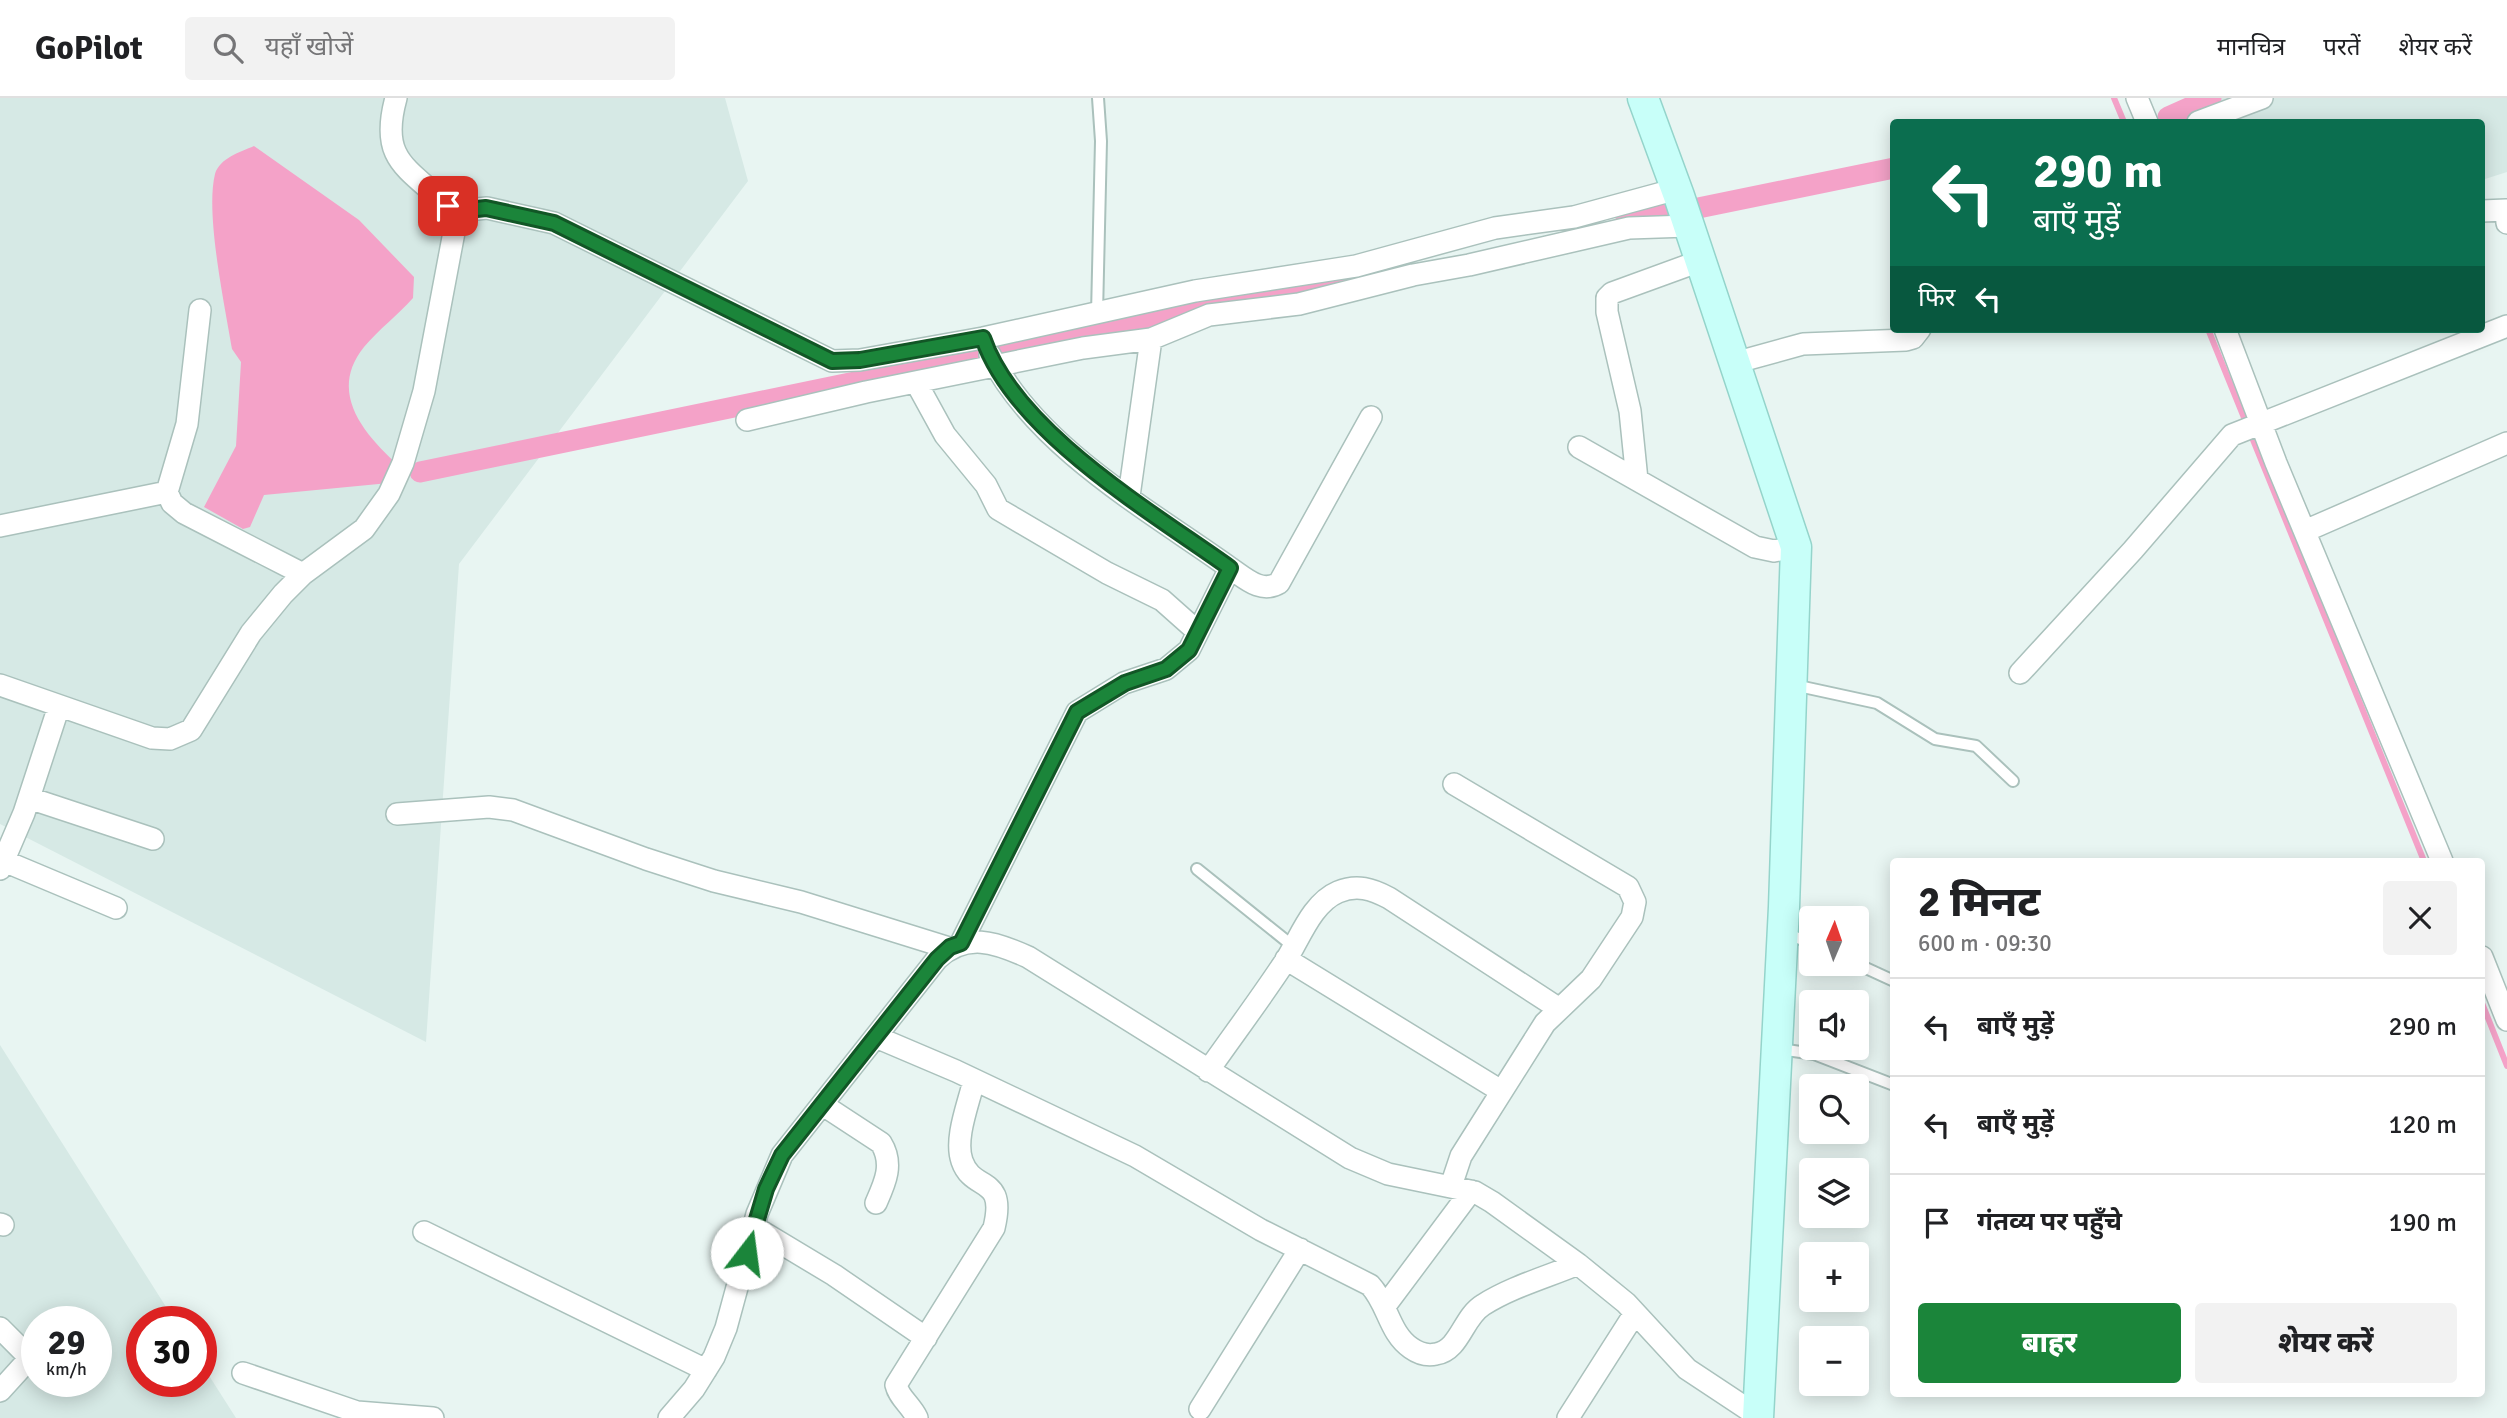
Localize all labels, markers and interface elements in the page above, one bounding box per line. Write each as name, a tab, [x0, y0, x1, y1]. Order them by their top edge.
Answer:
search box	[185, 17, 675, 80]
text: GoPilot	[35, 28, 143, 69]
icon: search	[209, 29, 247, 67]
text: यहाँ खोजें	[265, 31, 353, 63]
text: मानचित्र	[2217, 32, 2285, 62]
text: परतें	[2323, 32, 2360, 62]
text: शेयर करें	[2398, 32, 2472, 62]
text: 290 m	[2033, 141, 2163, 201]
icon: left	[1918, 147, 2009, 238]
pin	[418, 176, 478, 236]
icon: arrive	[429, 187, 467, 225]
text: बाएँ मुड़ें	[2033, 201, 2121, 240]
icon: left	[1969, 280, 2007, 318]
text: फिर	[1918, 282, 1955, 314]
text: 2 मिनट	[1918, 877, 2040, 928]
button: close	[2383, 881, 2457, 955]
north arrow	[1799, 906, 1869, 976]
map controls	[1799, 906, 1869, 1396]
text: 600 m · 09:30	[1918, 929, 2052, 958]
button: sound	[1799, 990, 1869, 1060]
icon: left	[1918, 1008, 1956, 1046]
text: बाएँ मुड़ें	[1977, 1010, 2054, 1042]
text: 290 m	[2388, 1011, 2457, 1043]
button: search	[1799, 1074, 1869, 1144]
icon: left	[1918, 1106, 1956, 1144]
text: बाएँ मुड़ें	[1977, 1108, 2054, 1140]
text: 120 m	[2388, 1109, 2457, 1141]
button: layers	[1799, 1158, 1869, 1228]
icon: arrive	[1918, 1204, 1956, 1242]
text: गंतव्य पर पहुँचे	[1977, 1206, 2122, 1238]
text: 190 m	[2388, 1207, 2457, 1239]
position arrow	[710, 1216, 784, 1290]
button: +	[1799, 1242, 1869, 1312]
button: बाहर	[1918, 1303, 2181, 1383]
button: शेयर करें	[2195, 1303, 2457, 1383]
speed limit sign: 30	[126, 1306, 217, 1397]
text: 29	[48, 1321, 85, 1364]
button: −	[1799, 1326, 1869, 1396]
text: km/h	[46, 1358, 87, 1380]

